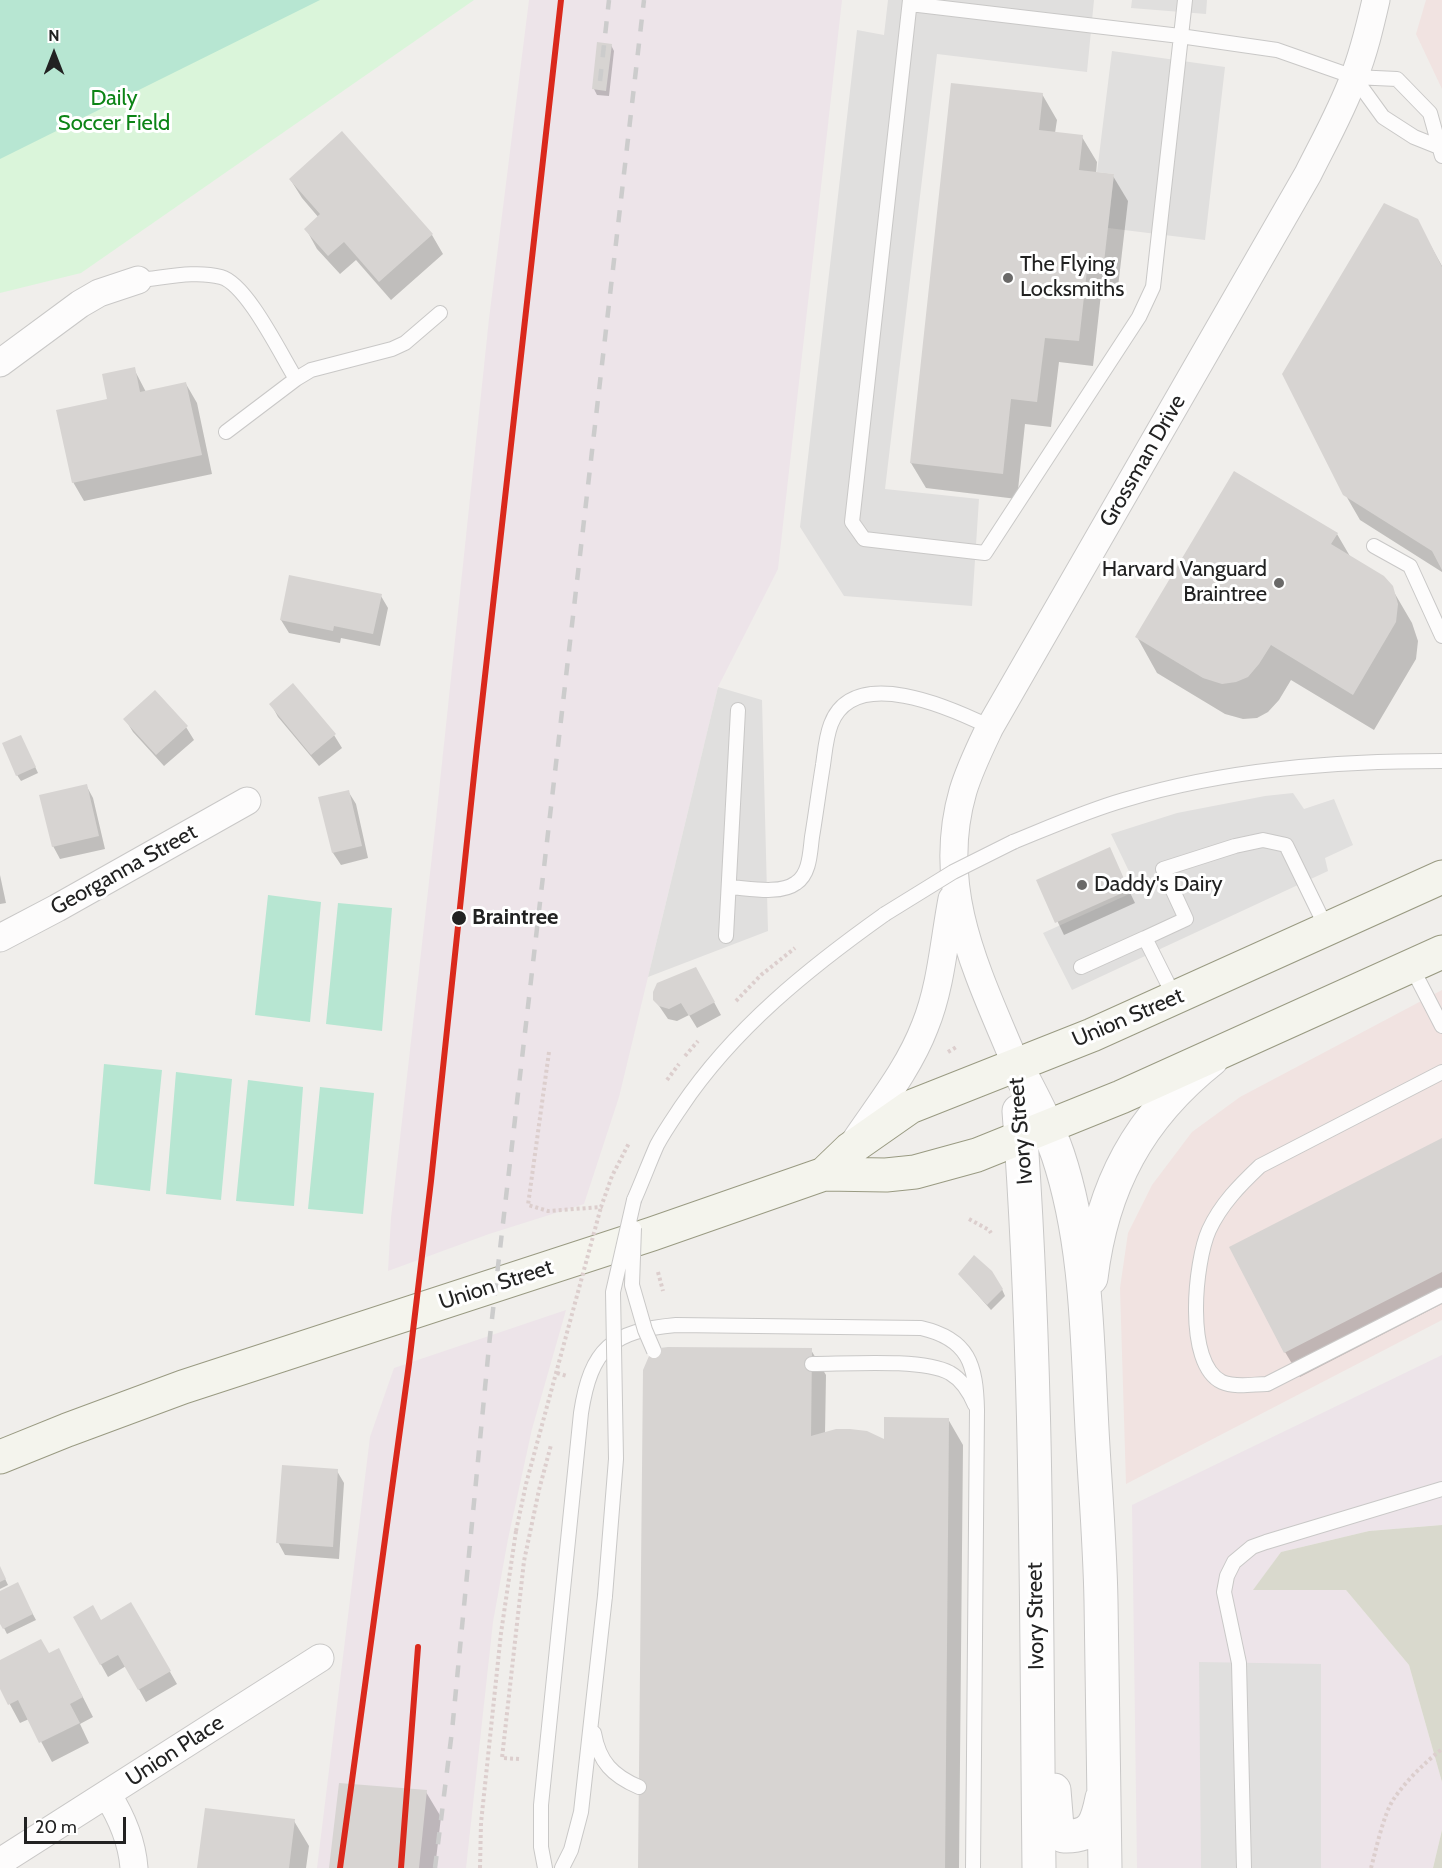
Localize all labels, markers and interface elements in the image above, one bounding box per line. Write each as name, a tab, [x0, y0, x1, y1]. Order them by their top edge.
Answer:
north arrow	[24, 24, 84, 84]
text: N	[48, 26, 60, 45]
park label: Daily Soccer Field	[58, 86, 170, 138]
place label: The Flying Locksmiths	[1020, 252, 1124, 304]
marker: The Flying Locksmiths	[1001, 271, 1015, 285]
street label: Grossman Drive	[1095, 390, 1191, 532]
place label: Harvard Vanguard Braintree	[1102, 557, 1267, 608]
marker: Harvard Vanguard Braintree	[1272, 576, 1286, 590]
street label: Georganna Street	[46, 819, 202, 921]
place label: Daddy's Dairy	[1094, 872, 1223, 898]
marker: Daddy's Dairy	[1075, 878, 1089, 892]
place label: Braintree	[472, 905, 558, 931]
marker: Braintree	[450, 909, 468, 927]
street label: Union Street	[1068, 983, 1188, 1053]
street label: Ivory Street	[1003, 1076, 1039, 1186]
street label: Union Street	[436, 1254, 556, 1316]
street label: Ivory Street	[1022, 1562, 1050, 1670]
street label: Union Place	[121, 1710, 229, 1792]
scale bar	[27, 1805, 129, 1843]
text: 20 m	[35, 1816, 77, 1838]

